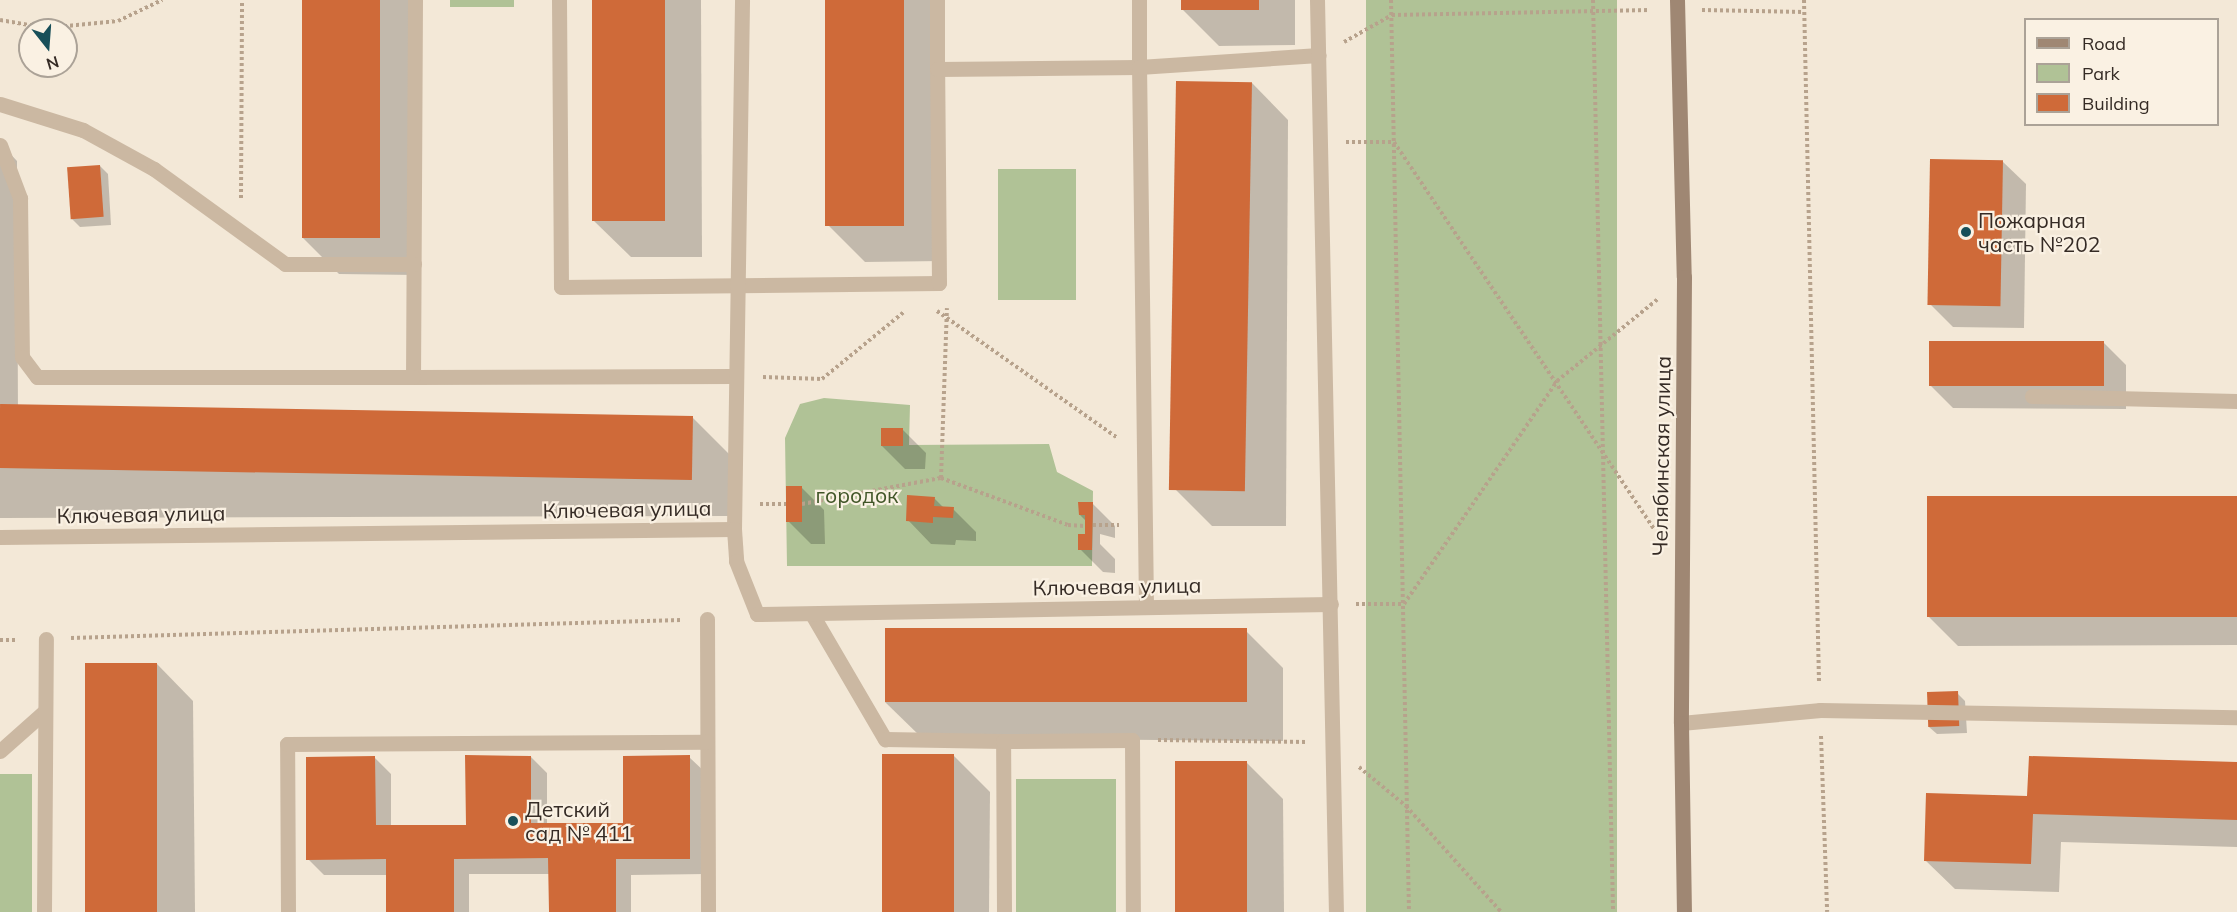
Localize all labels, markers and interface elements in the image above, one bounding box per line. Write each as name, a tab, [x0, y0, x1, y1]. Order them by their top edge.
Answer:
north arrow	[18, 18, 78, 78]
legend	[2024, 18, 2219, 126]
text: Road	[2082, 32, 2126, 55]
text: N	[44, 52, 61, 75]
text: Park	[2082, 62, 2120, 85]
text: Building	[2082, 92, 2150, 115]
place label: Пожарная часть №202	[1978, 207, 2100, 257]
marker: Пожарная часть №202	[1959, 225, 1973, 239]
street label: Челябинская улица	[1647, 356, 1675, 556]
park label: городок	[816, 482, 898, 508]
street label: Ключевая улица	[542, 495, 712, 523]
street label: Ключевая улица	[56, 500, 226, 528]
street label: Ключевая улица	[1032, 572, 1202, 600]
place label: Детский сад № 411	[525, 796, 633, 846]
marker: Детский сад № 411	[506, 814, 520, 828]

